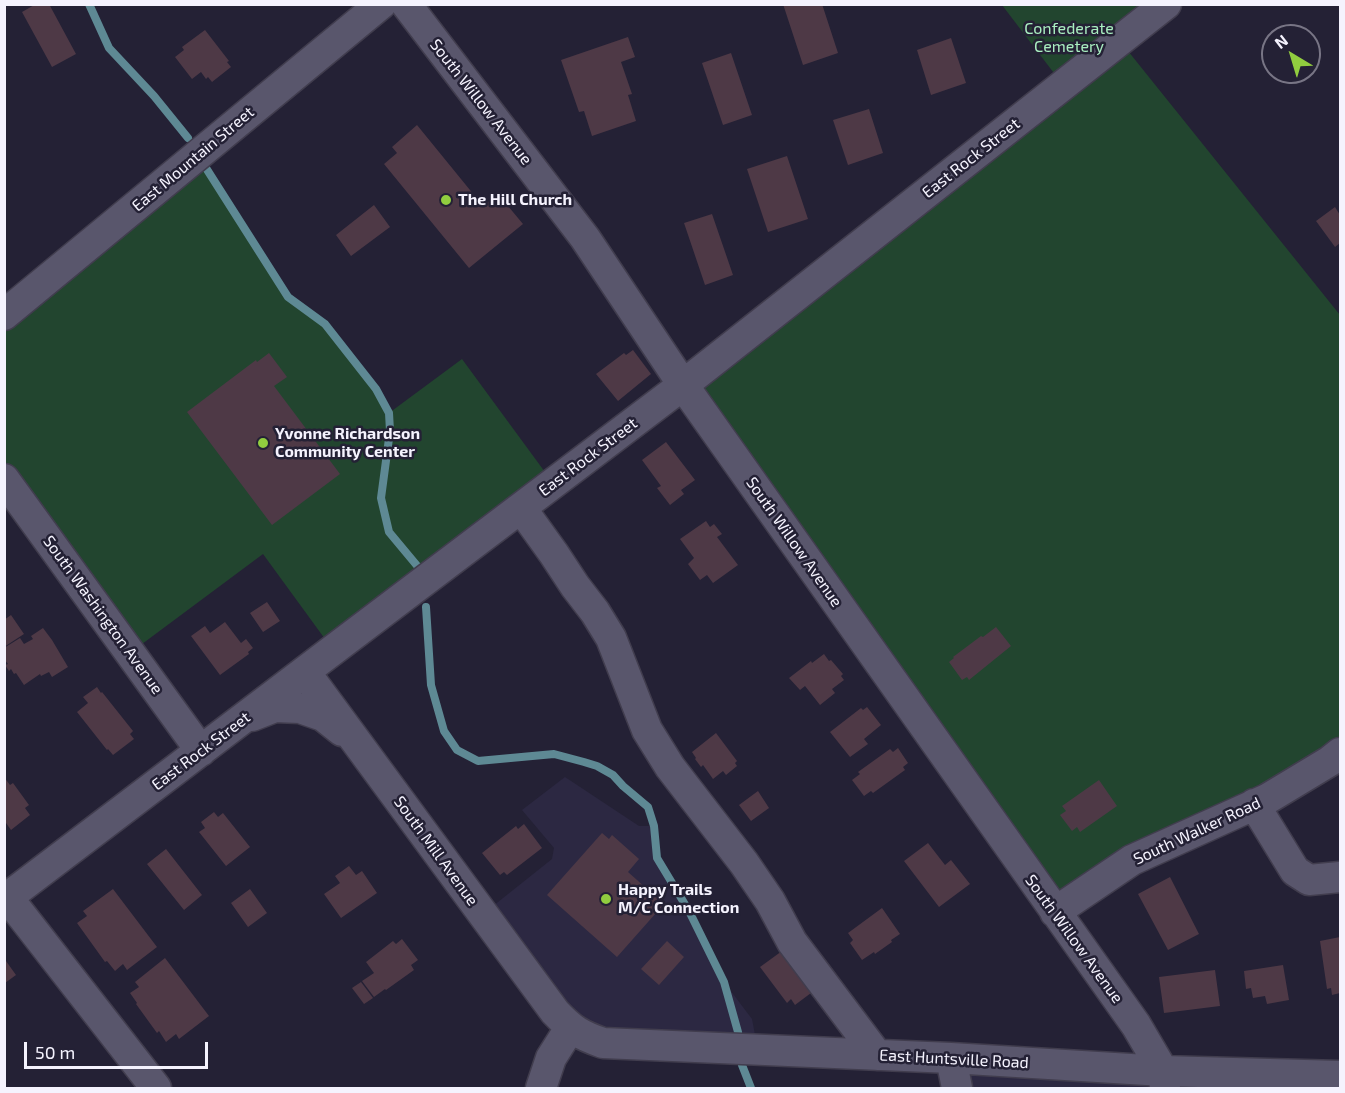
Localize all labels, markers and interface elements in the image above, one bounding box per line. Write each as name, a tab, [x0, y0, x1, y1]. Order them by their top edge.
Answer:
park label: Confederate Cemetery	[1024, 19, 1114, 57]
north arrow	[1261, 24, 1321, 84]
text: N	[1270, 30, 1291, 52]
street label: South Willow Avenue	[426, 35, 536, 169]
street label: East Mountain Street	[128, 102, 258, 216]
street label: East Rock Street	[918, 114, 1024, 202]
place label: The Hill Church	[458, 190, 572, 210]
marker: The Hill Church	[439, 193, 453, 207]
street label: East Rock Street	[535, 414, 641, 500]
place label: Yvonne Richardson Community Center	[275, 424, 420, 462]
marker: Yvonne Richardson Community Center	[256, 436, 270, 450]
street label: South Willow Avenue	[742, 473, 846, 611]
street label: South Washington Avenue	[39, 532, 167, 698]
street label: East Rock Street	[148, 708, 254, 794]
street label: South Mill Avenue	[390, 792, 482, 910]
street label: South Walker Road	[1130, 793, 1264, 869]
street label: South Willow Avenue	[1021, 871, 1127, 1007]
place label: Happy Trails M/C Connection	[618, 880, 739, 918]
marker: Happy Trails M/C Connection	[599, 892, 613, 906]
scale bar	[27, 1030, 212, 1068]
text: 50 m	[35, 1041, 75, 1063]
street label: East Huntsville Road	[879, 1045, 1029, 1073]

